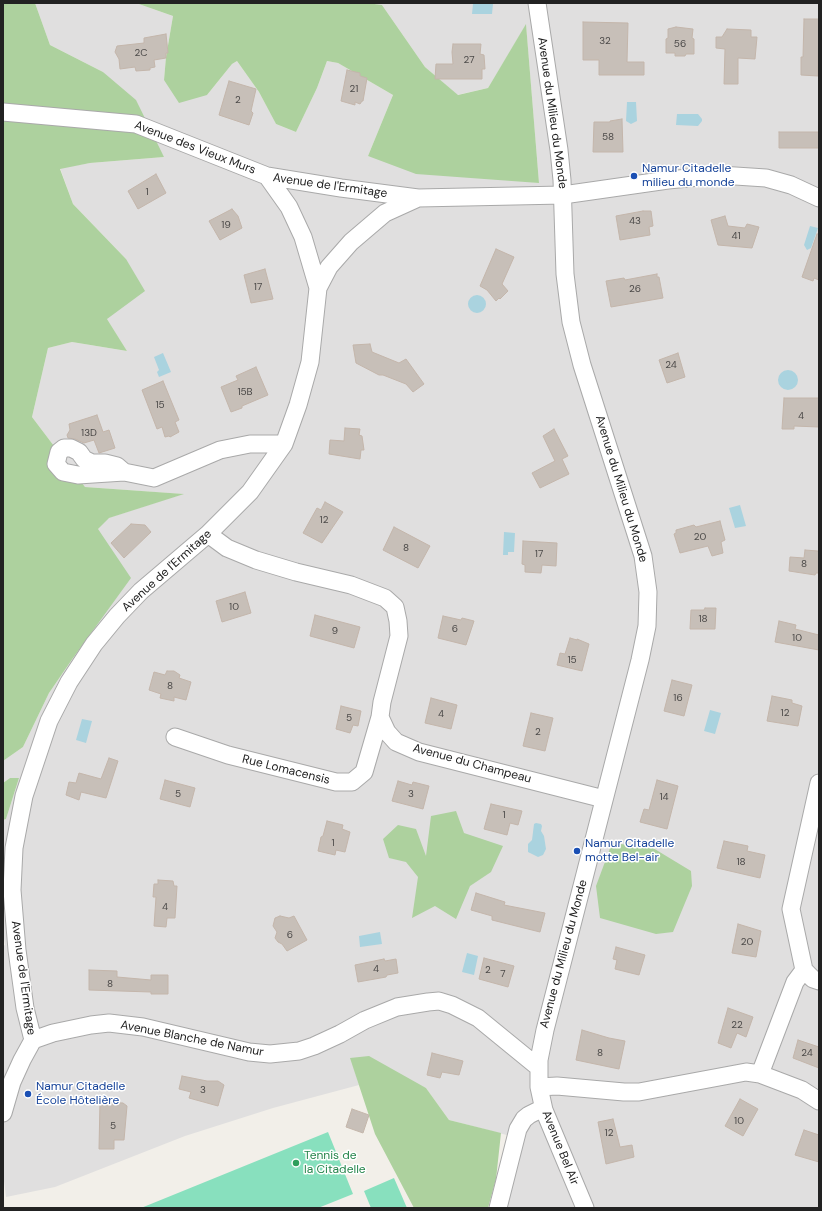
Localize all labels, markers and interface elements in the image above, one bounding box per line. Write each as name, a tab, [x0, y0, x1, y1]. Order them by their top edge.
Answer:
house number: 32	[599, 35, 611, 47]
street label: Avenue du Milieu du Monde	[534, 36, 570, 190]
house number: 56	[674, 38, 686, 50]
house number: 2C	[135, 47, 147, 59]
house number: 27	[464, 54, 474, 66]
house number: 21	[350, 83, 358, 95]
house number: 2	[235, 94, 241, 106]
street label: Avenue des Vieux Murs	[132, 118, 258, 178]
house number: 58	[602, 131, 614, 143]
place label: Namur Citadelle milieu du monde	[642, 162, 735, 190]
street label: Avenue de l'Ermitage	[272, 171, 388, 201]
marker: Namur Citadelle milieu du monde	[629, 171, 639, 181]
house number: 1	[145, 186, 149, 198]
house number: 43	[629, 215, 641, 227]
house number: 19	[221, 219, 231, 231]
house number: 41	[731, 230, 741, 242]
house number: 17	[254, 281, 262, 293]
house number: 26	[629, 283, 641, 295]
house number: 24	[665, 359, 677, 371]
house number: 15B	[237, 386, 253, 398]
house number: 15	[155, 399, 165, 411]
house number: 4	[798, 410, 804, 422]
street label: Avenue du Milieu du Monde	[592, 414, 650, 564]
house number: 13D	[81, 427, 97, 439]
house number: 12	[320, 514, 328, 526]
street label: Avenue de l'Ermitage	[119, 527, 215, 615]
house number: 20	[694, 531, 706, 543]
house number: 8	[403, 542, 409, 554]
house number: 17	[535, 548, 543, 560]
house number: 8	[801, 558, 807, 570]
house number: 10	[229, 601, 239, 613]
house number: 18	[698, 613, 708, 625]
house number: 6	[452, 623, 458, 635]
house number: 9	[332, 625, 338, 637]
house number: 10	[792, 632, 802, 644]
house number: 15	[567, 654, 577, 666]
house number: 8	[167, 680, 173, 692]
house number: 16	[673, 692, 683, 704]
house number: 12	[781, 707, 789, 719]
house number: 4	[438, 708, 444, 720]
house number: 5	[346, 712, 352, 724]
house number: 2	[535, 726, 541, 738]
street label: Avenue du Champeau	[411, 741, 533, 787]
street label: Rue Lomacensis	[241, 752, 331, 788]
house number: 5	[175, 788, 181, 800]
house number: 3	[408, 788, 414, 800]
house number: 14	[659, 791, 669, 803]
house number: 1	[502, 809, 506, 821]
house number: 1	[331, 837, 335, 849]
place label: Namur Citadelle motte Bel-air	[585, 837, 674, 865]
marker: Namur Citadelle motte Bel-air	[572, 846, 582, 856]
house number: 18	[736, 856, 746, 868]
street label: Avenue du Milieu du Monde	[537, 878, 591, 1030]
house number: 4	[162, 901, 168, 913]
street label: Avenue de l'Ermitage	[8, 920, 38, 1036]
house number: 6	[287, 929, 293, 941]
house number: 20	[741, 936, 753, 948]
house number: 4	[373, 963, 379, 975]
house number: 2	[485, 964, 491, 976]
house number: 7	[500, 968, 506, 980]
house number: 8	[107, 978, 113, 990]
street label: Avenue Blanche de Namur	[119, 1018, 265, 1060]
house number: 22	[731, 1019, 743, 1031]
house number: 8	[597, 1047, 603, 1059]
house number: 24	[801, 1047, 813, 1059]
place label: Namur Citadelle École Hôtelière	[36, 1080, 125, 1108]
house number: 3	[200, 1084, 206, 1096]
marker: Namur Citadelle École Hôtelière	[23, 1089, 33, 1099]
street label: Avenue Bel Air	[538, 1109, 582, 1187]
house number: 10	[734, 1115, 744, 1127]
house number: 5	[110, 1120, 116, 1132]
house number: 12	[605, 1127, 613, 1139]
place label: Tennis de la Citadelle	[304, 1149, 366, 1177]
marker: Tennis de la Citadelle	[291, 1158, 301, 1168]

